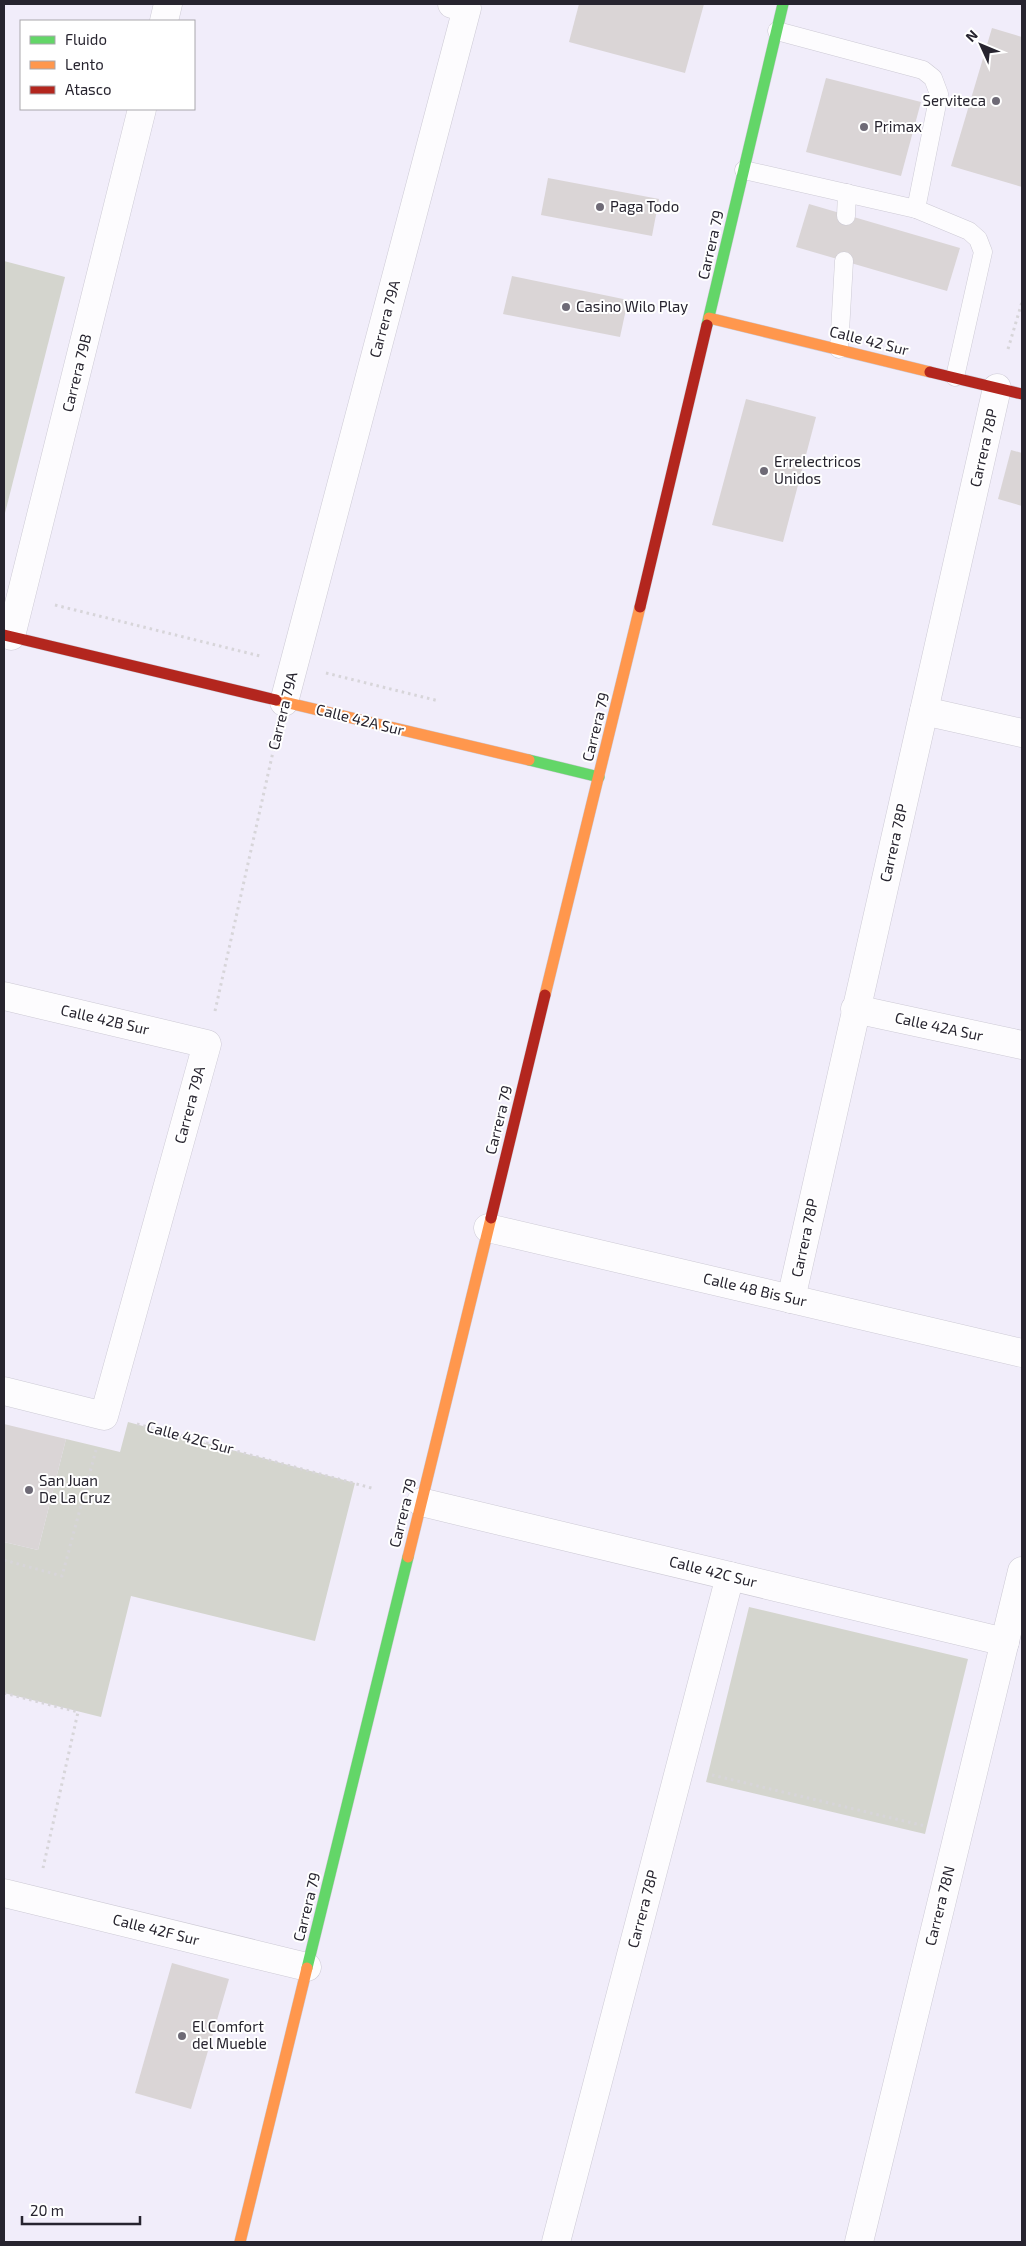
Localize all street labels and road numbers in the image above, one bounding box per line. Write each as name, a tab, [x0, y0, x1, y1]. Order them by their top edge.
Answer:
street label: Carrera 79	[693, 208, 727, 281]
street label: Carrera 79A	[365, 277, 403, 360]
street label: Calle 42 Sur	[828, 321, 911, 359]
street label: Carrera 79B	[58, 332, 94, 414]
street label: Carrera 78P	[965, 407, 1001, 489]
street label: Carrera 79A	[264, 669, 301, 752]
street label: Carrera 79	[578, 690, 612, 763]
street label: Calle 42A Sur	[314, 699, 406, 739]
street label: Carrera 78P	[875, 802, 911, 884]
street label: Calle 42B Sur	[59, 1000, 151, 1038]
street label: Calle 42A Sur	[893, 1008, 985, 1044]
street label: Carrera 79A	[170, 1063, 208, 1146]
street label: Carrera 79	[481, 1083, 515, 1156]
street label: Carrera 78P	[787, 1197, 821, 1279]
street label: Calle 48 Bis Sur	[702, 1268, 809, 1310]
street label: Calle 42C Sur	[145, 1417, 236, 1457]
street label: Carrera 79	[385, 1476, 419, 1549]
street label: Calle 42C Sur	[668, 1551, 759, 1591]
street label: Carrera 78N	[920, 1864, 958, 1948]
street label: Carrera 78P	[623, 1868, 661, 1950]
street label: Carrera 79	[289, 1870, 323, 1943]
street label: Calle 42F Sur	[111, 1910, 202, 1949]

